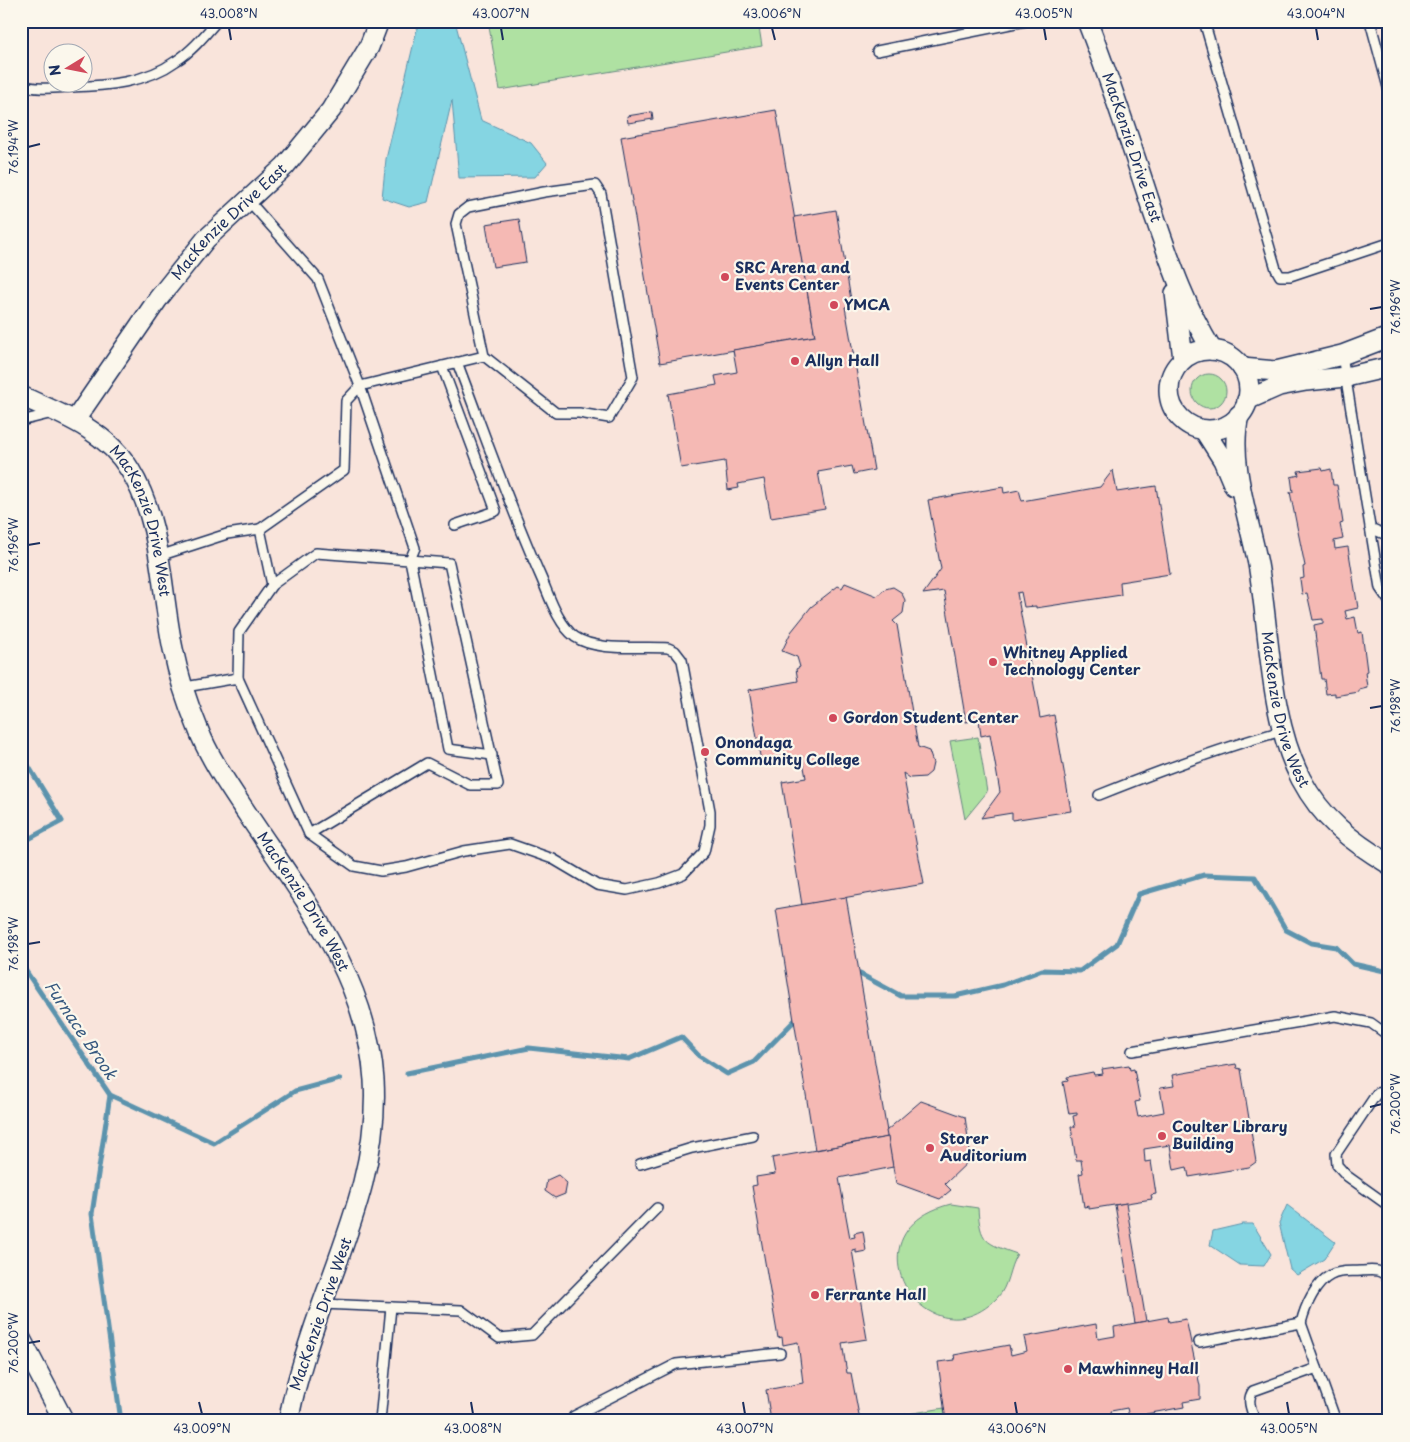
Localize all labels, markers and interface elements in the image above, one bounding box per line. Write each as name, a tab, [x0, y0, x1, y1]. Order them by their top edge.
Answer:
text: 43.008°N	[200, 4, 258, 22]
text: 43.007°N	[472, 4, 530, 22]
text: 43.006°N	[743, 4, 801, 22]
text: 43.005°N	[1015, 4, 1073, 22]
text: 43.004°N	[1287, 4, 1345, 22]
north arrow	[42, 42, 92, 92]
text: N	[43, 63, 66, 78]
street label: MacKenzie Drive East	[1097, 69, 1169, 225]
text: 76.194°W	[4, 119, 22, 175]
street label: MacKenzie Drive East	[165, 157, 291, 284]
place label: SRC Arena and Events Center	[735, 255, 850, 295]
marker: SRC Arena and Events Center	[719, 271, 731, 283]
text: 76.196°W	[1386, 279, 1404, 335]
place label: YMCA	[844, 292, 890, 315]
marker: YMCA	[828, 299, 840, 311]
place label: Allyn Hall	[804, 348, 879, 371]
marker: Allyn Hall	[789, 355, 801, 367]
street label: MacKenzie Drive West	[105, 439, 177, 598]
text: 76.196°W	[4, 517, 22, 573]
street label: MacKenzie Drive West	[1257, 630, 1317, 791]
place label: Whitney Applied Technology Center	[1003, 640, 1141, 680]
marker: Whitney Applied Technology Center	[987, 656, 999, 668]
text: 76.198°W	[1386, 678, 1404, 733]
place label: Gordon Student Center	[843, 705, 1019, 728]
marker: Gordon Student Center	[827, 712, 839, 724]
place label: Onondaga Community College	[715, 730, 860, 770]
marker: Onondaga Community College	[699, 746, 711, 758]
street label: MacKenzie Drive West	[252, 826, 356, 975]
text: 76.198°W	[4, 916, 22, 971]
water label: Furnace Brook	[40, 975, 124, 1084]
text: 76.200°W	[1386, 1073, 1404, 1135]
place label: Coulter Library Building	[1172, 1114, 1288, 1154]
place label: Storer Auditorium	[940, 1126, 1027, 1166]
marker: Coulter Library Building	[1156, 1130, 1168, 1142]
marker: Storer Auditorium	[924, 1142, 936, 1154]
street label: MacKenzie Drive West	[283, 1234, 357, 1393]
place label: Ferrante Hall	[825, 1282, 926, 1305]
marker: Ferrante Hall	[809, 1289, 821, 1301]
text: 76.200°W	[4, 1312, 22, 1374]
place label: Mawhinney Hall	[1078, 1356, 1198, 1379]
marker: Mawhinney Hall	[1062, 1363, 1074, 1375]
text: 43.009°N	[173, 1419, 231, 1437]
text: 43.008°N	[444, 1419, 502, 1437]
text: 43.007°N	[716, 1419, 774, 1437]
text: 43.006°N	[988, 1419, 1046, 1437]
text: 43.005°N	[1260, 1419, 1318, 1437]

